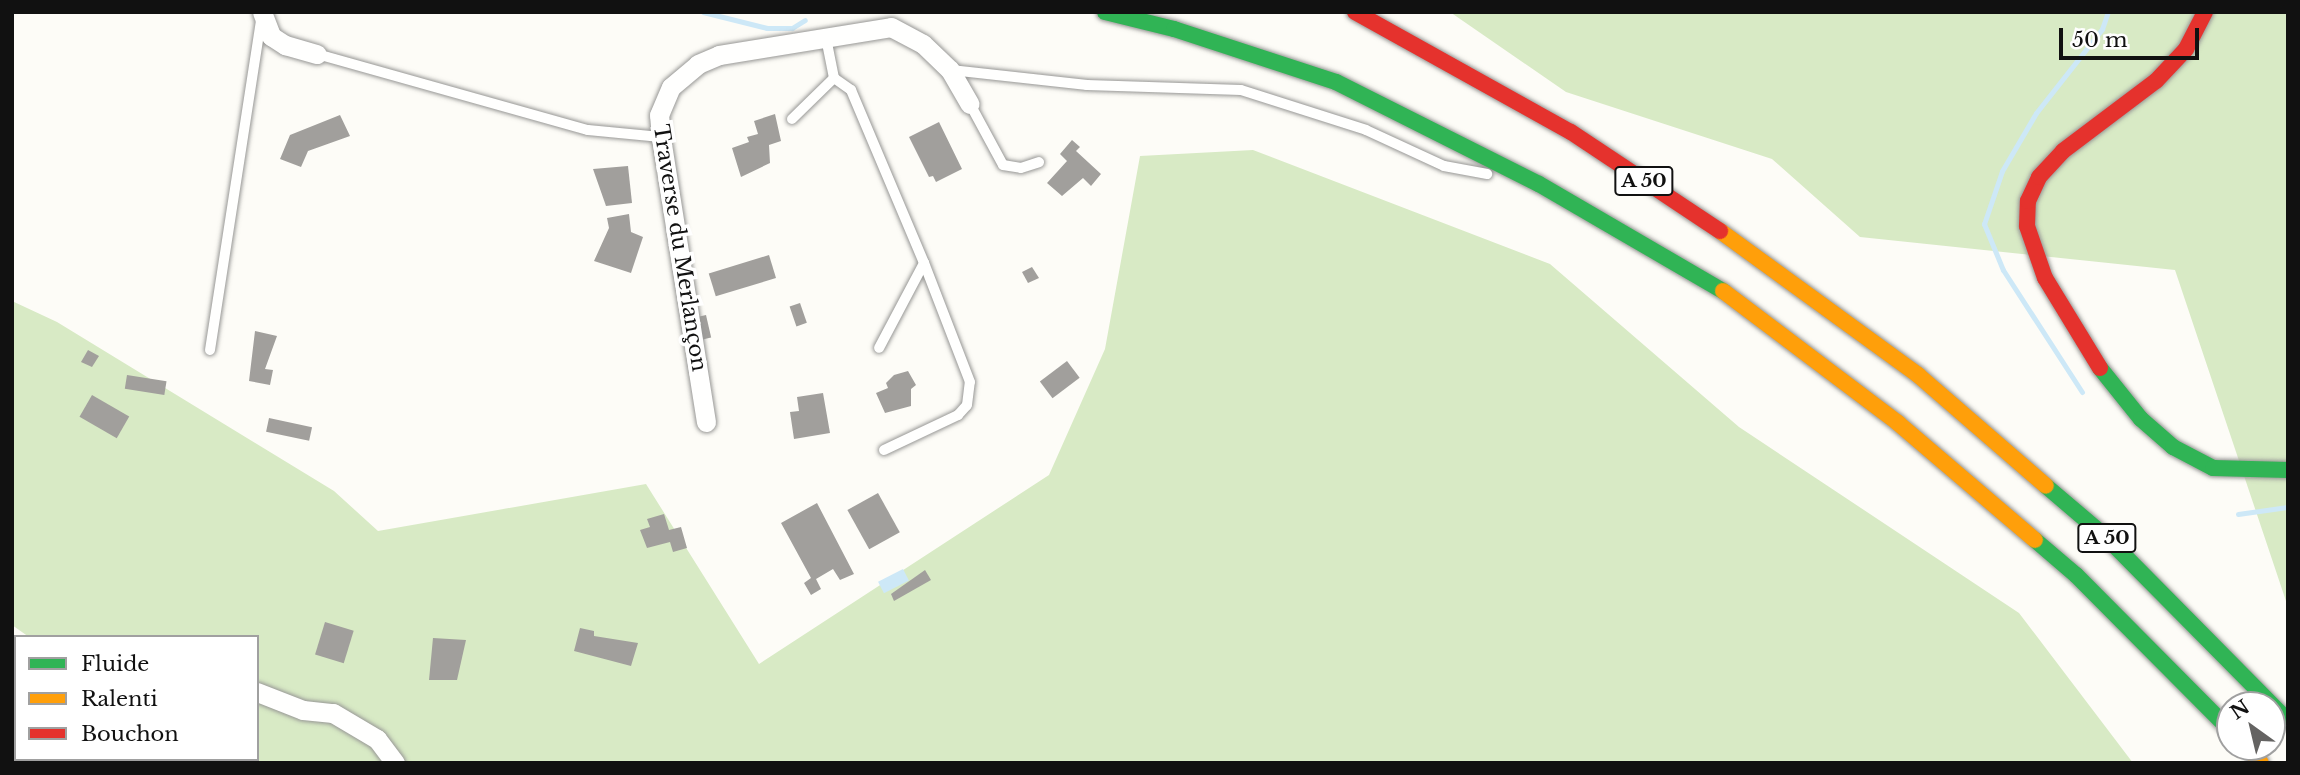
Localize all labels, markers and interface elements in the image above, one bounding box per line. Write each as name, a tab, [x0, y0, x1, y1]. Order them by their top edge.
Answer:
scale bar	[2062, 14, 2202, 58]
text: 50 m	[2072, 27, 2127, 53]
street label: Traverse du Merlançon	[648, 123, 712, 373]
road number: A 50	[1612, 166, 1676, 196]
road number: A 50	[2076, 523, 2138, 554]
legend	[14, 635, 259, 761]
text: Fluide	[81, 651, 149, 677]
text: Ralenti	[81, 686, 158, 712]
north arrow	[2216, 691, 2286, 761]
text: N	[2226, 695, 2254, 724]
text: Bouchon	[81, 721, 179, 747]

